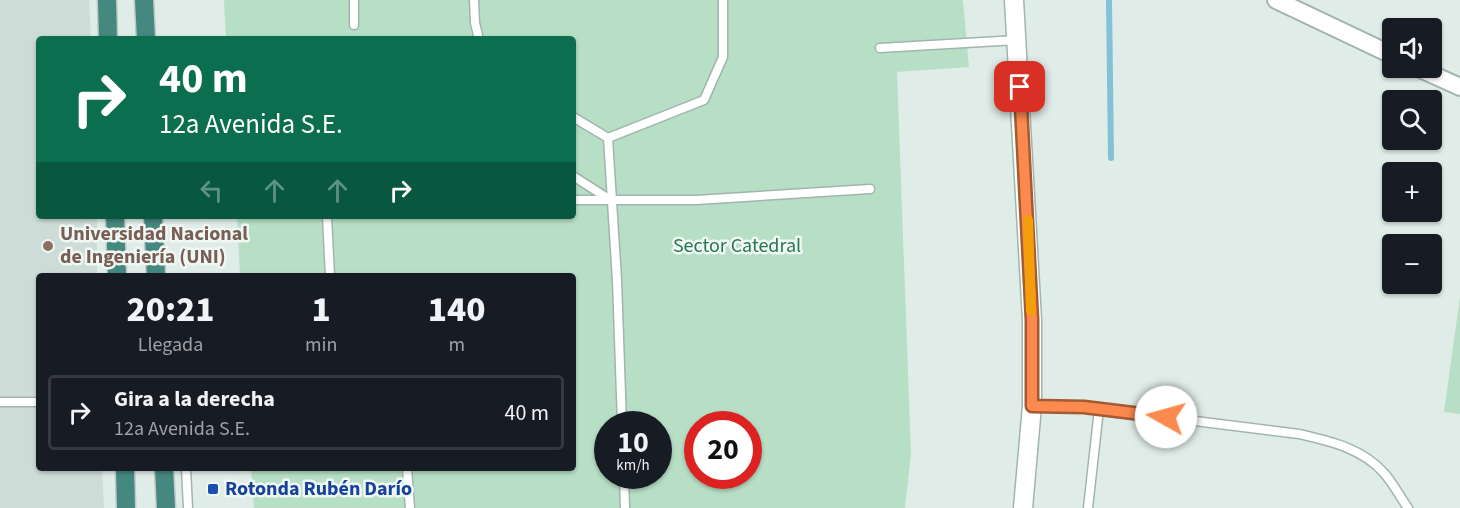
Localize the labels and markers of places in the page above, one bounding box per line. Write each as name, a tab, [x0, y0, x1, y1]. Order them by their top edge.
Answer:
pin	[994, 61, 1045, 112]
place label: Universidad Nacional de Ingeniería (UNI)	[60, 220, 248, 271]
marker: Universidad Nacional de Ingeniería (UNI)	[41, 239, 55, 253]
place label: Rotonda Rubén Darío	[225, 475, 412, 503]
marker: Rotonda Rubén Darío	[206, 482, 220, 496]

